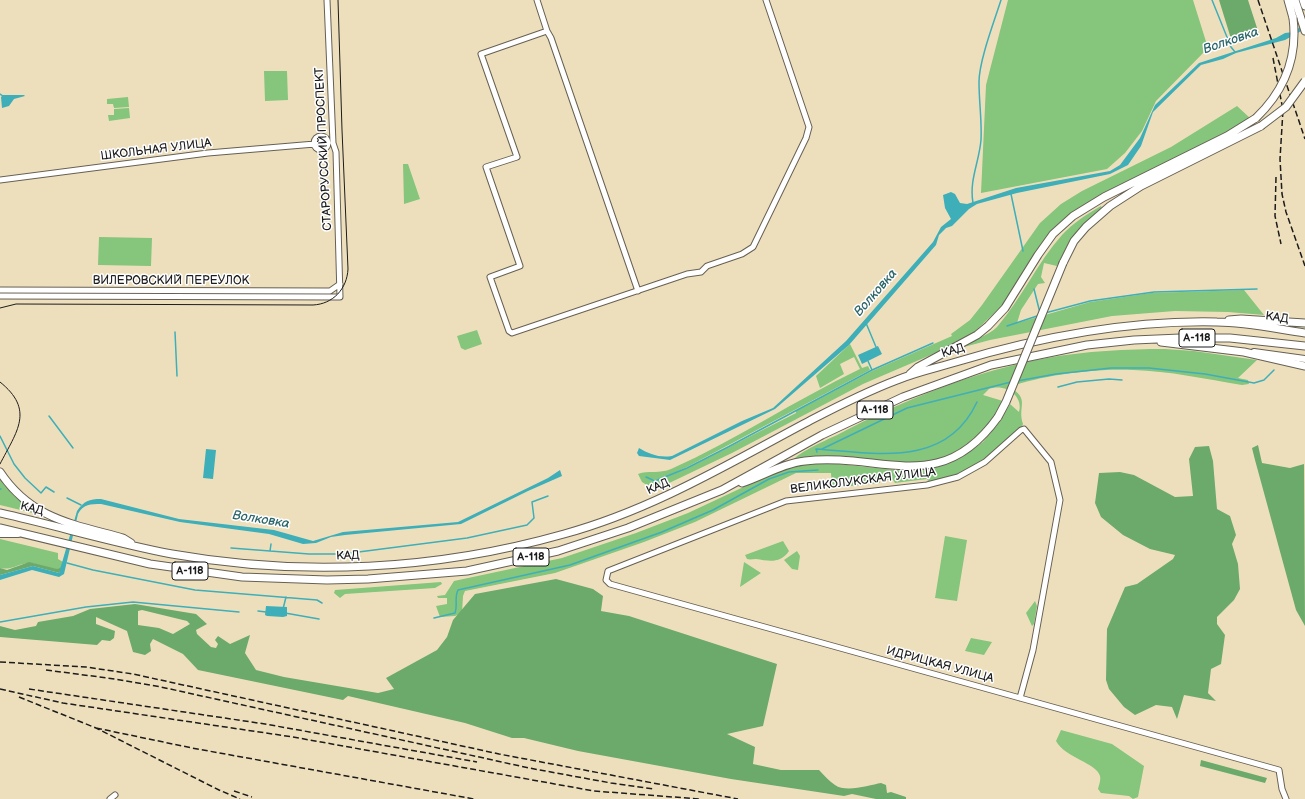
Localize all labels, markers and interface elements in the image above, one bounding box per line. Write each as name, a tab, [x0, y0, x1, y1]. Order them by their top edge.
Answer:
water label: Волковка	[1201, 24, 1261, 58]
street label: СТАРОРУССКИЙ ПРОСПЕКТ	[313, 67, 335, 231]
street label: ШКОЛЬНАЯ УЛИЦА	[100, 136, 212, 164]
water label: Волковка	[851, 266, 901, 320]
street label: ВИЛЕРОВСКИЙ ПЕРЕУЛОК	[93, 274, 249, 288]
street label: КАД	[1264, 309, 1290, 327]
road number: А-118	[1179, 329, 1215, 347]
street label: КАД	[940, 341, 966, 361]
road number: А-118	[857, 401, 893, 419]
street label: ВЕЛИКОЛУКСКАЯ УЛИЦА	[789, 465, 937, 497]
street label: КАД	[644, 476, 672, 498]
street label: КАД	[19, 499, 45, 519]
water label: Волковка	[231, 508, 291, 532]
street label: КАД	[336, 548, 360, 564]
road number: А-118	[513, 548, 549, 566]
road number: А-118	[172, 562, 208, 580]
street label: ИДРИЦКАЯ УЛИЦА	[885, 644, 995, 686]

